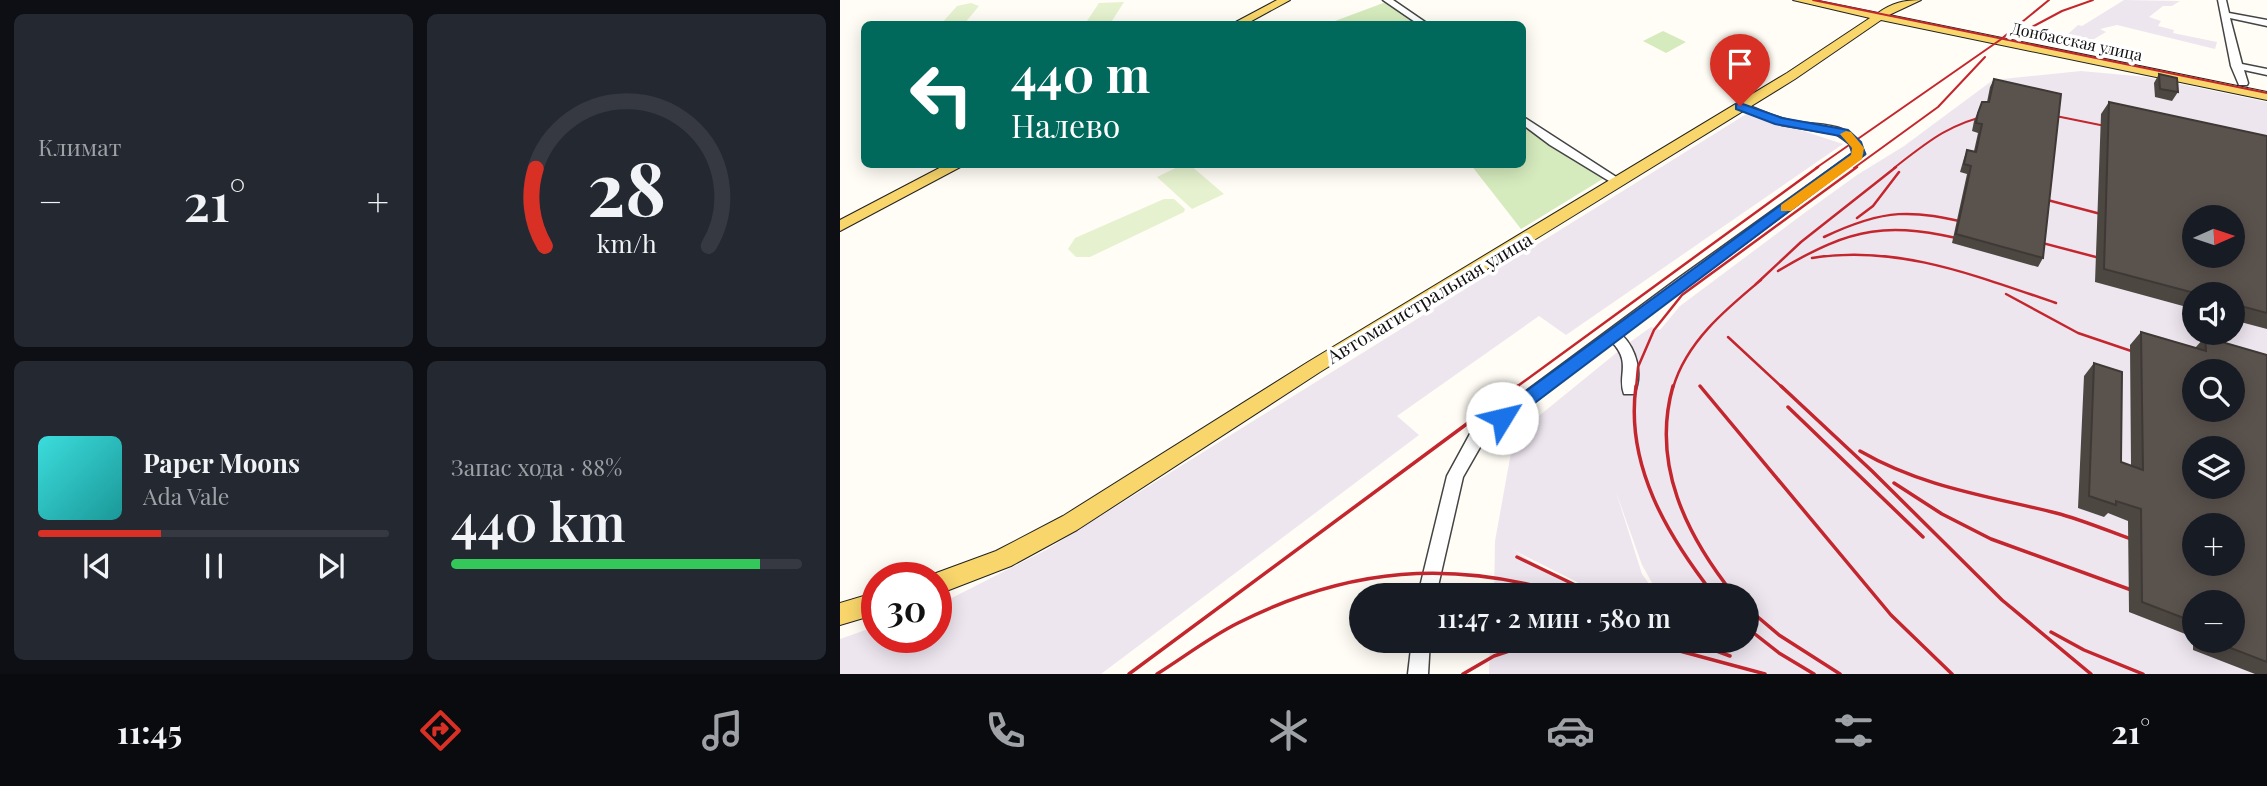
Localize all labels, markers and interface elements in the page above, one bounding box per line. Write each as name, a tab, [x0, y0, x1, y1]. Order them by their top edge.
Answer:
street label: Донбасская улица	[2009, 17, 2145, 65]
pin	[1710, 34, 1770, 106]
text: 440 m	[1011, 40, 1150, 105]
icon: arrive	[1721, 45, 1759, 83]
icon: left	[896, 49, 987, 140]
text: Налево	[1011, 103, 1120, 146]
text: Климат	[38, 131, 121, 162]
text: 28	[587, 138, 666, 235]
text: 21°	[183, 166, 246, 235]
text: −	[38, 175, 63, 226]
text: +	[367, 175, 389, 226]
north arrow	[2182, 205, 2245, 268]
map controls	[2182, 205, 2245, 653]
street label: Автомагистральная улица	[1321, 225, 1537, 369]
text: km/h	[597, 226, 657, 259]
button: sound	[2182, 282, 2245, 345]
button: search	[2182, 359, 2245, 422]
position arrow	[1465, 381, 1539, 455]
button: layers	[2182, 436, 2245, 499]
text: Paper Moons	[143, 445, 300, 480]
text: Запас хода · 88%	[451, 451, 622, 482]
text: Ada Vale	[143, 480, 230, 511]
text: 440 km	[451, 486, 626, 555]
button: +	[2182, 513, 2245, 576]
icon: previous	[78, 547, 116, 585]
icon: pause	[195, 547, 233, 585]
icon: next	[312, 547, 350, 585]
speed limit sign: 30	[861, 562, 952, 653]
button: −	[2182, 590, 2245, 653]
text: 11:47 · 2 мин · 580 m	[1437, 600, 1671, 635]
icon: directions	[416, 706, 465, 755]
icon: music	[698, 706, 747, 755]
icon: phone	[981, 706, 1030, 755]
icon: climate	[1264, 706, 1313, 755]
icon: car	[1546, 706, 1595, 755]
icon: filters	[1829, 706, 1878, 755]
text: 11:45	[117, 709, 182, 752]
text: 21°	[2111, 709, 2150, 752]

